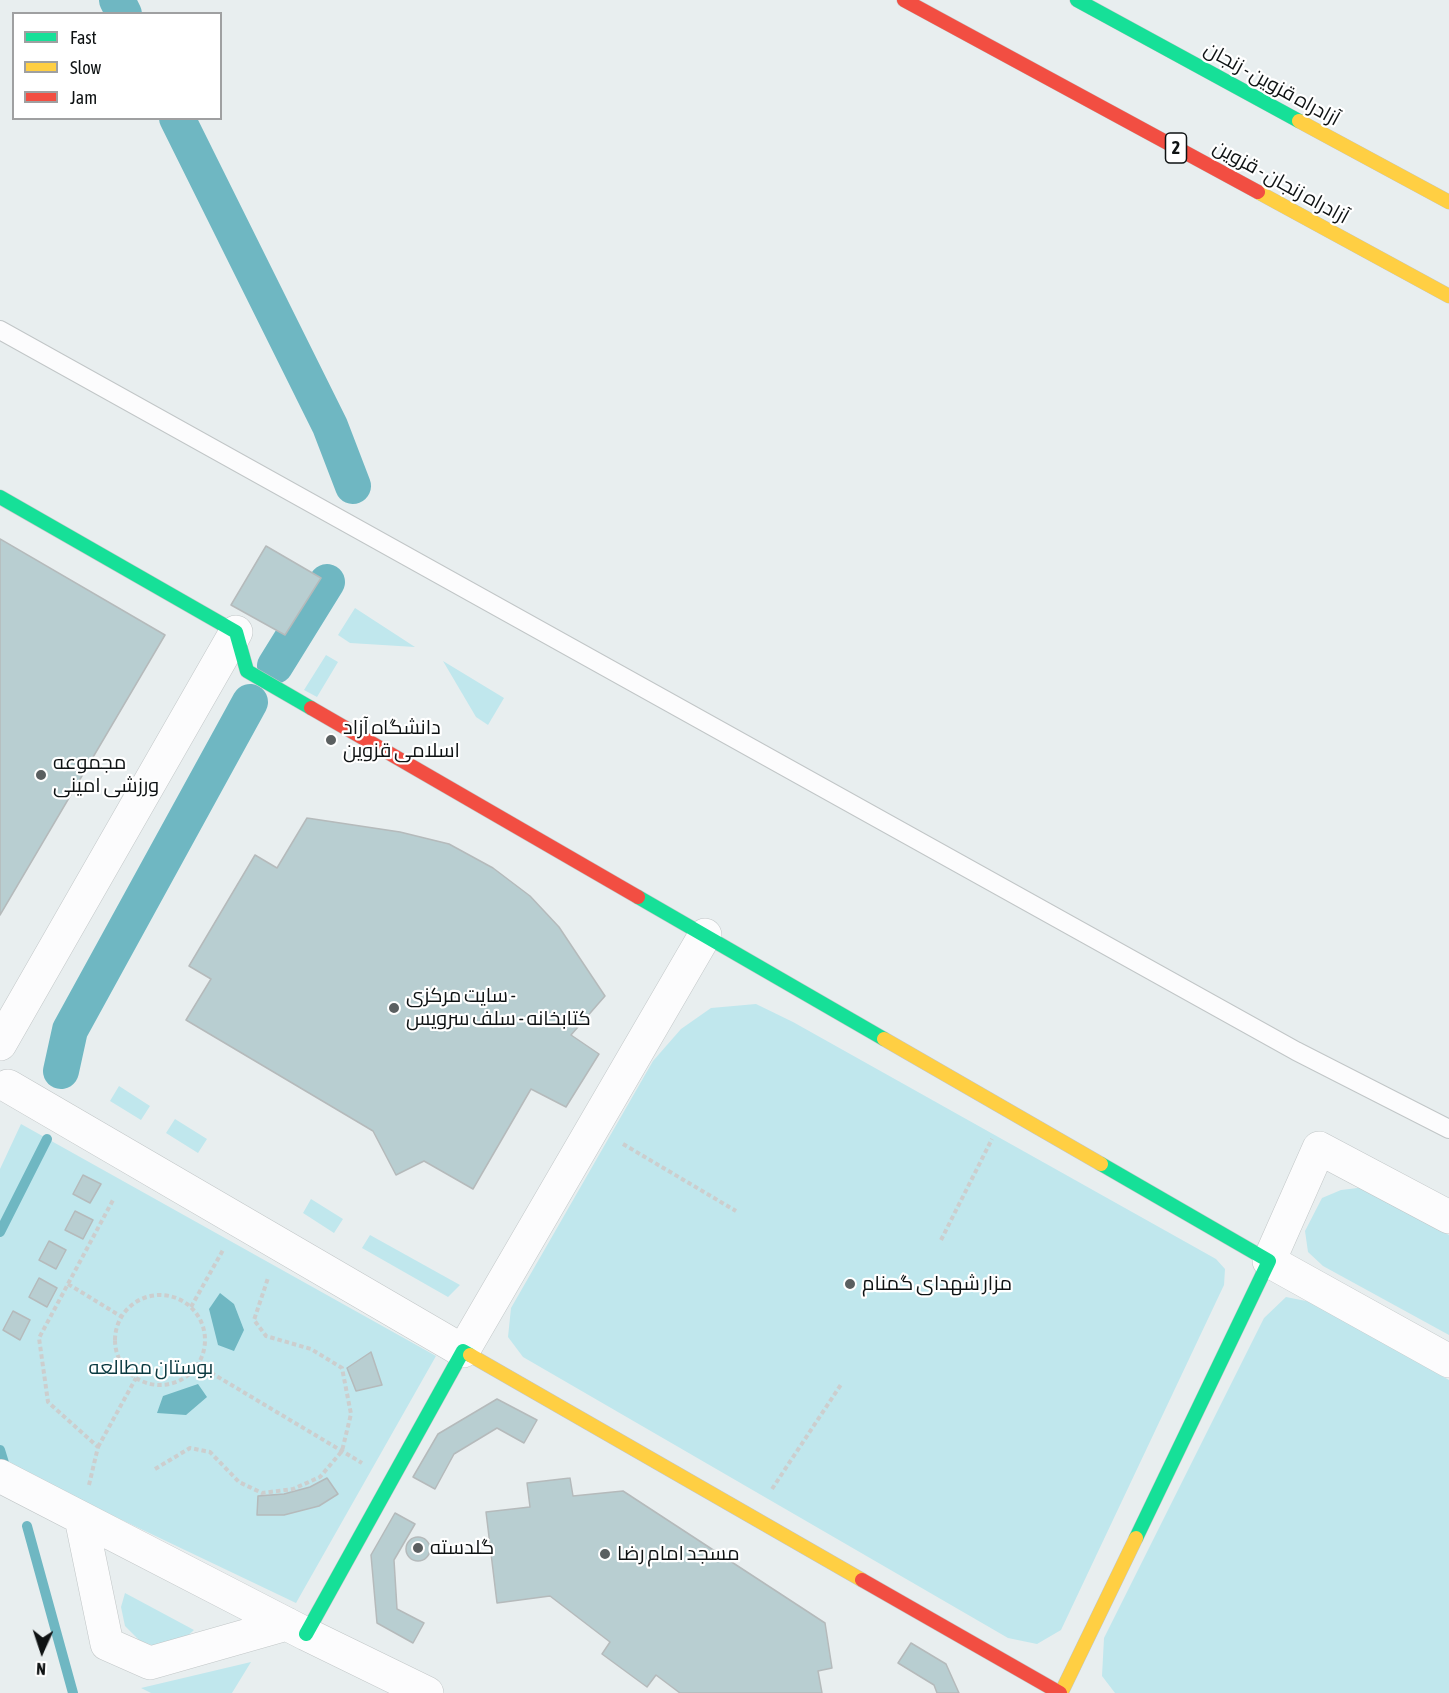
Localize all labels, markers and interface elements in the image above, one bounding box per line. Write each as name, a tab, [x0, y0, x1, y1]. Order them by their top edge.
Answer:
legend	[12, 12, 222, 120]
text: Fast	[70, 27, 97, 48]
street label: آزادراه قزوین - زنجان	[1200, 37, 1344, 131]
text: Slow	[70, 57, 101, 78]
text: Jam	[70, 87, 97, 108]
road number: 2	[1166, 133, 1186, 163]
street label: آزادراه زنجان - قزوین	[1209, 135, 1353, 229]
place label: دانشگاه آزاد اسلامی قزوین	[343, 716, 460, 763]
marker: دانشگاه آزاد اسلامی قزوین	[324, 733, 338, 747]
place label: مجموعه ورزشی امینی	[53, 751, 159, 798]
marker: مجموعه ورزشی امینی	[34, 768, 48, 782]
place label: سایت مرکزی - کتابخانه - سلف سرویس	[406, 984, 591, 1031]
marker: سایت مرکزی - کتابخانه - سلف سرویس	[387, 1001, 401, 1015]
place label: مزار شهدای گمنام	[862, 1272, 1012, 1296]
marker: مزار شهدای گمنام	[843, 1277, 857, 1291]
park label: بوستان مطالعه	[89, 1356, 213, 1380]
place label: گلدسته	[430, 1536, 494, 1560]
marker: گلدسته	[411, 1541, 425, 1555]
place label: مسجد امام رضا	[617, 1542, 739, 1566]
marker: مسجد امام رضا	[598, 1547, 612, 1561]
north arrow	[12, 1621, 72, 1681]
text: N	[36, 1660, 46, 1678]

